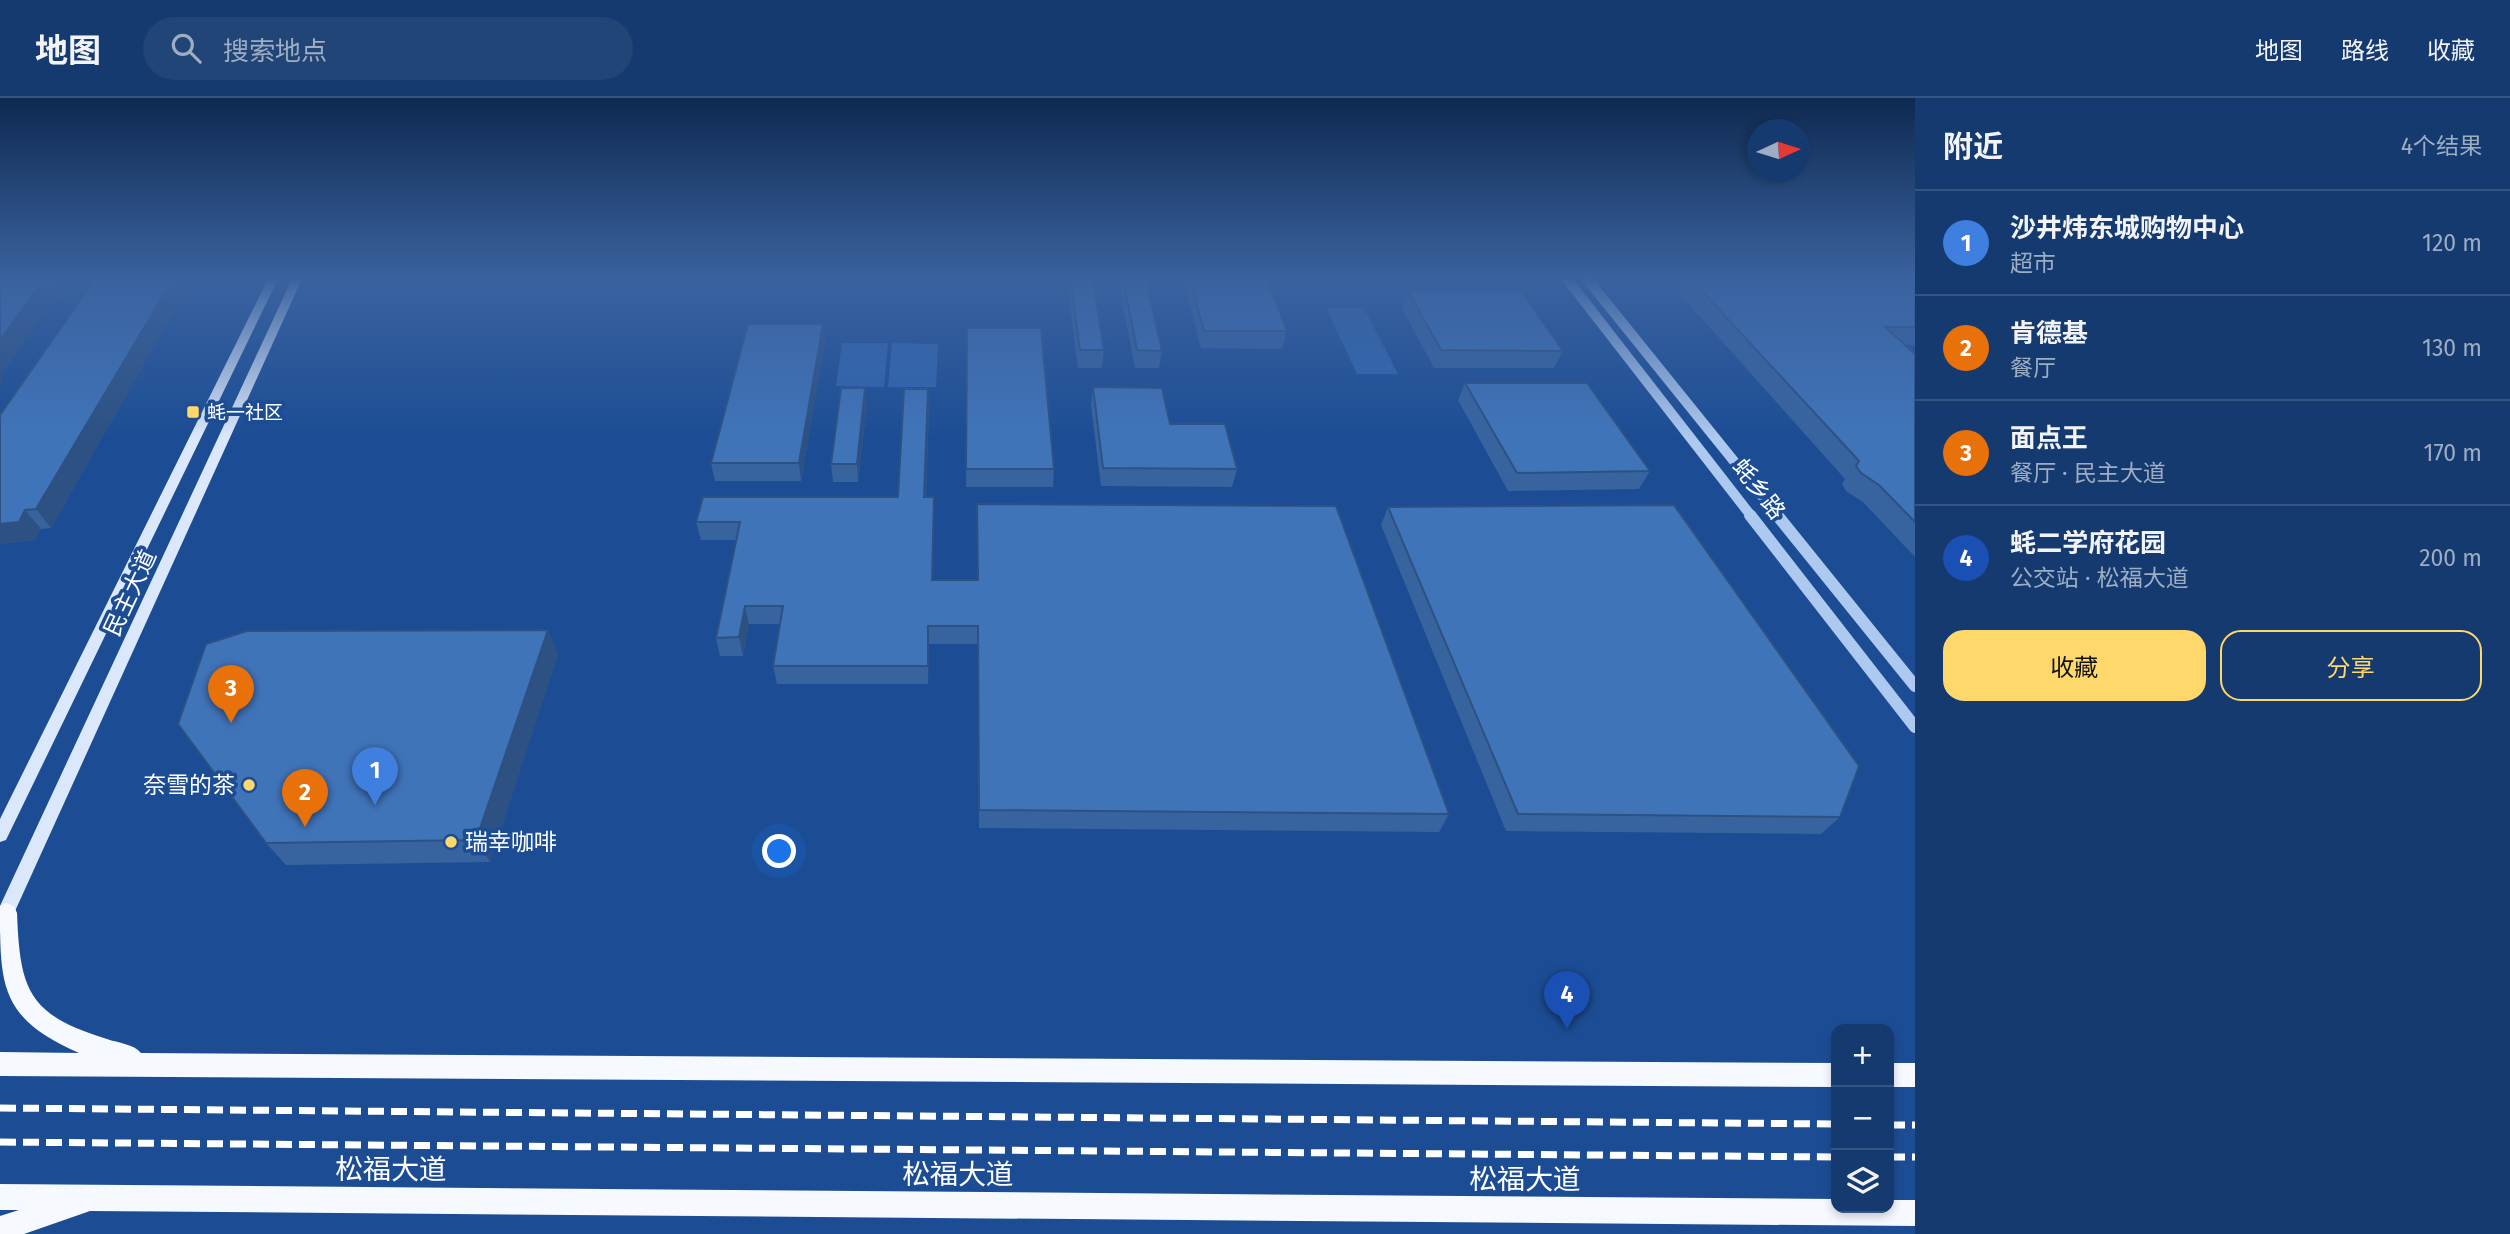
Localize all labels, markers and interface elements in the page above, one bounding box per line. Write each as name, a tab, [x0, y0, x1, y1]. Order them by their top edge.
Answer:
search box	[143, 17, 633, 80]
icon: search	[167, 29, 205, 67]
text: 地图	[35, 31, 101, 71]
text: 搜索地点	[223, 36, 327, 67]
text: 地图	[2255, 37, 2303, 65]
text: 路线	[2341, 37, 2389, 65]
text: 收藏	[2427, 37, 2475, 65]
north arrow	[1747, 119, 1810, 182]
text: 附近	[1943, 129, 2003, 165]
text: 4个结果	[2401, 132, 2482, 160]
text: 沙井炜东城购物中心	[2010, 213, 2244, 244]
text: 1	[1961, 229, 1971, 257]
text: 120 m	[2422, 229, 2482, 257]
text: 超市	[2010, 249, 2056, 277]
text: 肯德基	[2010, 318, 2088, 349]
text: 2	[1960, 334, 1972, 362]
text: 130 m	[2422, 334, 2482, 362]
text: 餐厅	[2010, 354, 2056, 382]
place label: 蚝一社区	[207, 401, 283, 424]
marker: 蚝一社区	[185, 404, 201, 420]
text: 面点王	[2010, 423, 2088, 454]
text: 3	[1960, 439, 1972, 467]
text: 170 m	[2423, 439, 2482, 467]
street label: 蚝乡路	[1727, 453, 1791, 525]
text: 餐厅 · 民主大道	[2010, 459, 2166, 487]
text: 蚝二学府花园	[2010, 528, 2166, 559]
text: 4	[1960, 544, 1973, 572]
text: 200 m	[2419, 544, 2482, 572]
street label: 民主大道	[98, 545, 162, 641]
text: 公交站 · 松福大道	[2010, 564, 2189, 592]
button: 收藏	[1943, 630, 2206, 701]
button: 分享	[2220, 630, 2482, 701]
pin: 3	[208, 665, 254, 723]
pin: 1	[352, 747, 398, 805]
pin: 2	[282, 769, 328, 827]
place label: 奈雪的茶	[143, 771, 235, 799]
marker: 奈雪的茶	[241, 777, 257, 793]
place label: 瑞幸咖啡	[465, 828, 557, 856]
marker: 瑞幸咖啡	[443, 834, 459, 850]
your location	[762, 834, 796, 868]
pin: 4	[1544, 971, 1590, 1029]
map controls	[1831, 1024, 1894, 1213]
button: +	[1831, 1024, 1894, 1087]
button: −	[1831, 1087, 1894, 1150]
button: layers	[1831, 1150, 1894, 1213]
street label: 松福大道	[335, 1153, 447, 1186]
street label: 松福大道	[902, 1158, 1014, 1191]
street label: 松福大道	[1469, 1163, 1581, 1196]

